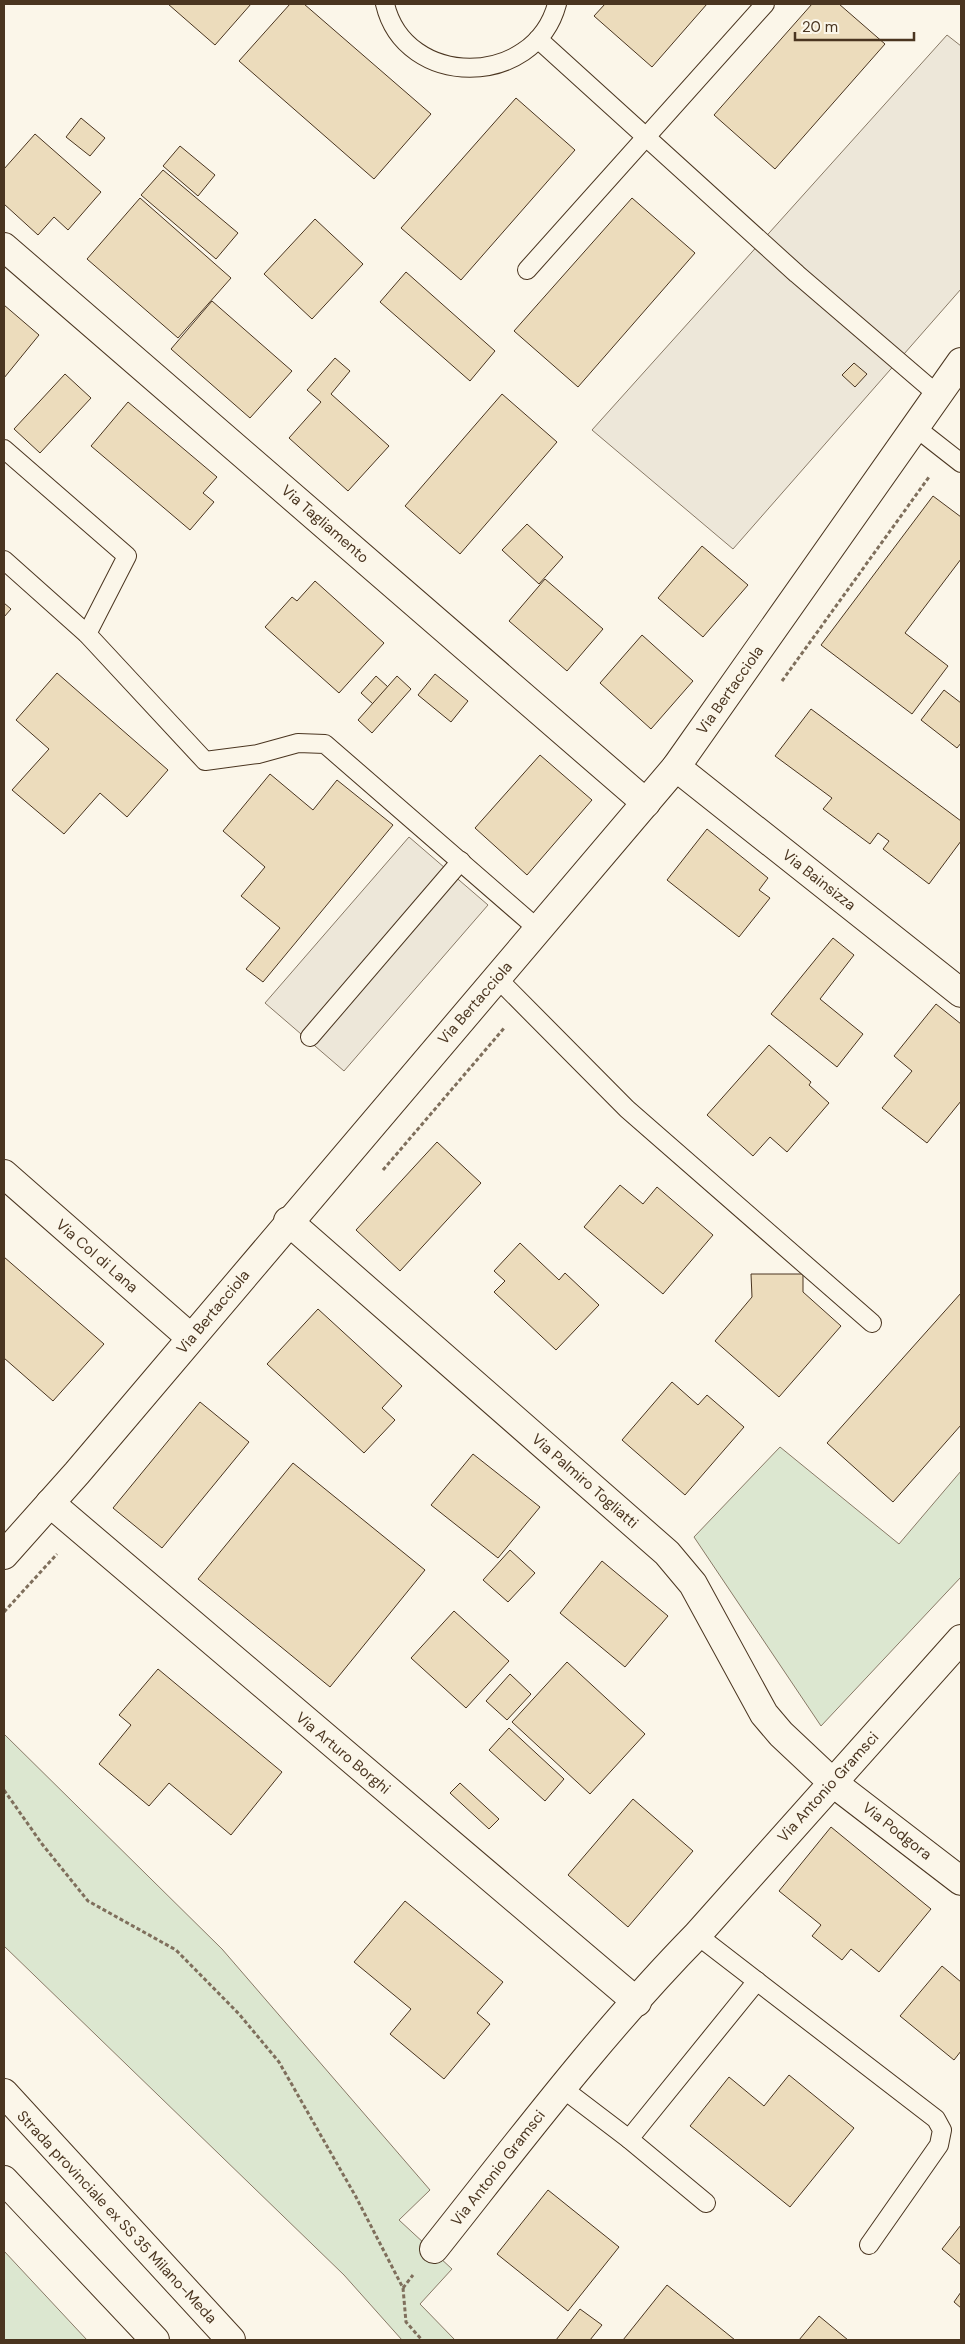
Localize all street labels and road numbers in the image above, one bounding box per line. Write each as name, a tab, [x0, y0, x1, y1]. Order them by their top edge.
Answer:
street label: Via Tagliamento	[277, 480, 373, 568]
street label: Via Bertacciola	[692, 642, 768, 738]
street label: Via Bainsizza	[778, 845, 860, 915]
street label: Via Bertacciola	[433, 957, 517, 1049]
street label: Via Col di Lana	[52, 1215, 142, 1297]
street label: Via Bertacciola	[172, 1266, 254, 1358]
street label: Via Palmiro Togliatti	[527, 1429, 643, 1533]
street label: Via Arturo Borghi	[291, 1707, 395, 1799]
street label: Via Antonio Gramsci	[773, 1727, 883, 1847]
street label: Via Podgora	[858, 1798, 936, 1864]
street label: Strada provinciale ex SS 35 Milano-Meda	[13, 2106, 221, 2328]
street label: Via Antonio Gramsci	[446, 2106, 550, 2230]

